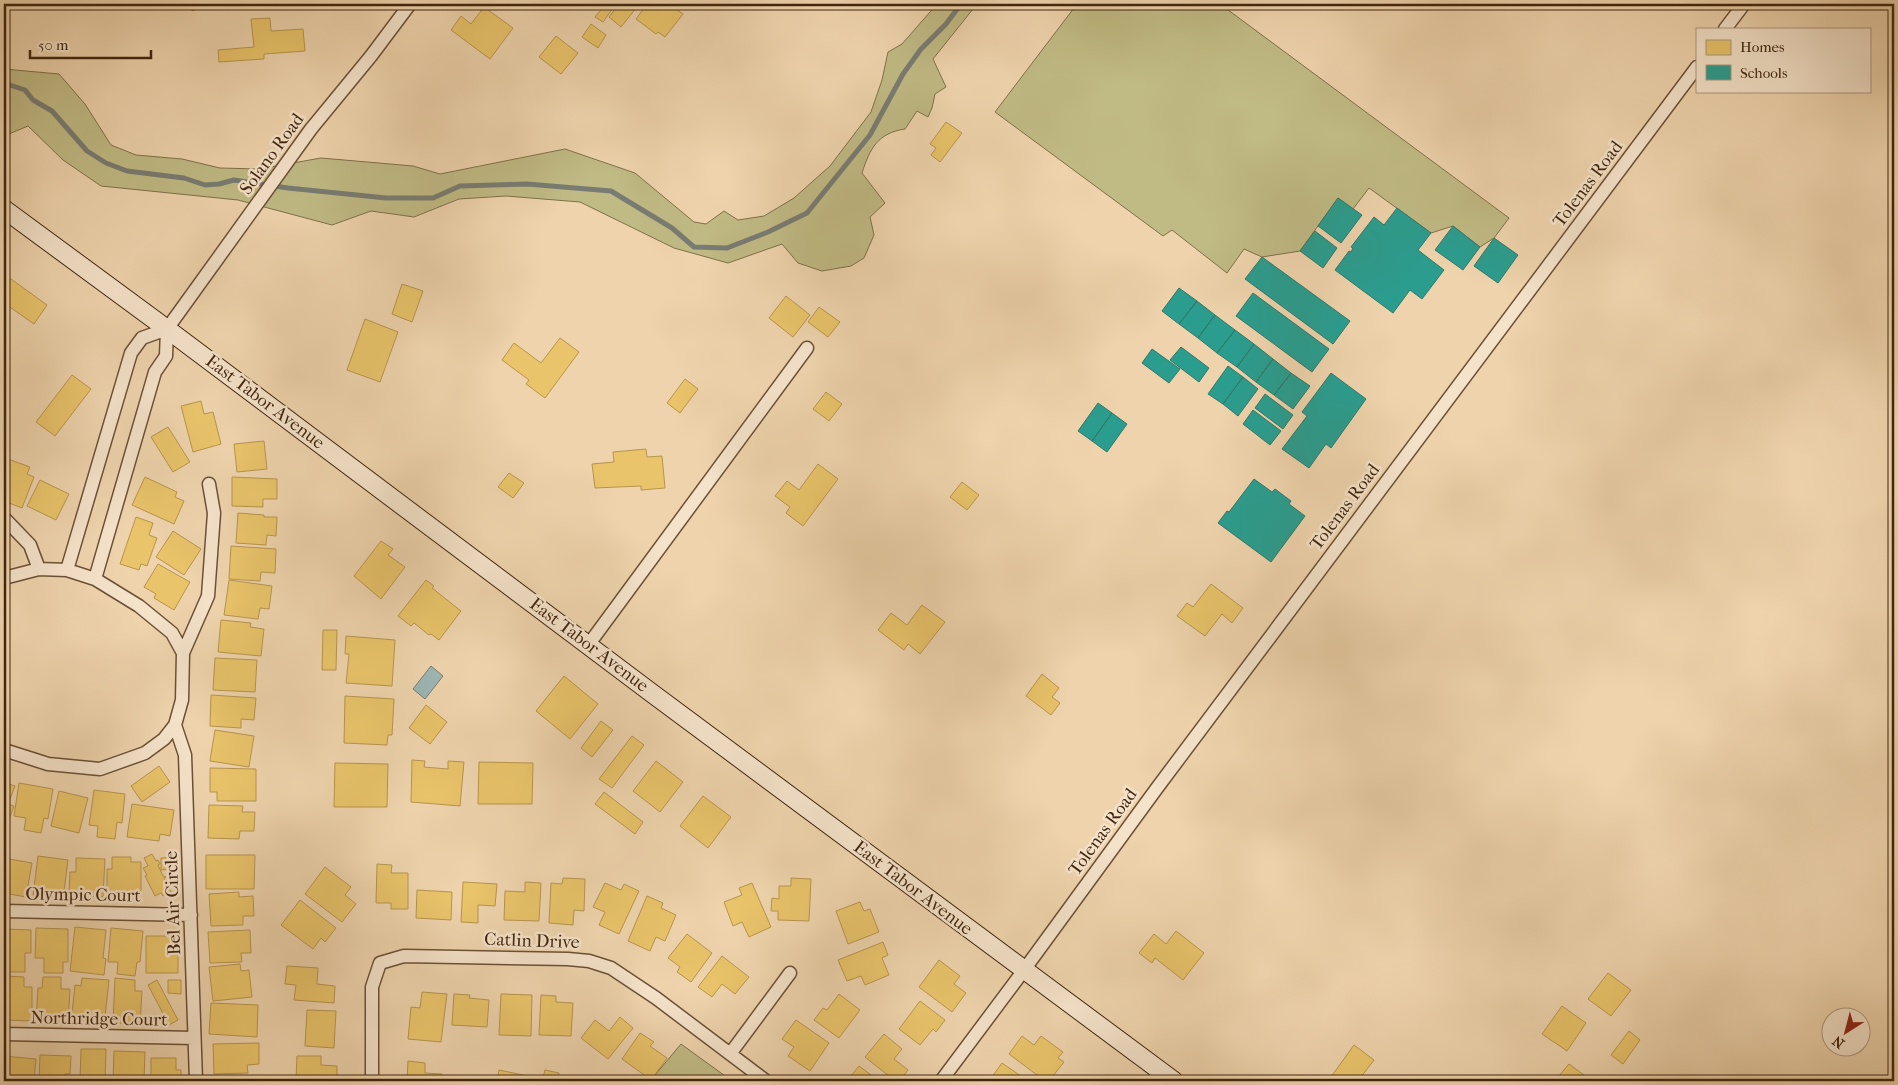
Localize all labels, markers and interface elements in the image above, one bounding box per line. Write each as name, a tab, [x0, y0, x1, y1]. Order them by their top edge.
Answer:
scale bar	[30, 28, 151, 60]
legend	[1696, 28, 1870, 92]
text: 50 m	[38, 36, 69, 54]
text: Homes	[1740, 38, 1785, 56]
text: Schools	[1740, 64, 1788, 82]
street label: Solano Road	[236, 109, 309, 199]
street label: Tolenas Road	[1549, 137, 1627, 231]
street label: East Tabor Avenue	[201, 351, 329, 454]
street label: Tolenas Road	[1306, 460, 1384, 554]
street label: East Tabor Avenue	[525, 594, 653, 697]
street label: Tolenas Road	[1064, 784, 1142, 880]
street label: East Tabor Avenue	[849, 837, 977, 940]
street label: Bel Air Circle	[161, 850, 185, 956]
street label: Olympic Court	[25, 883, 141, 907]
street label: Catlin Drive	[484, 929, 580, 953]
street label: Northridge Court	[30, 1007, 168, 1031]
north arrow	[1820, 1008, 1870, 1058]
text: N	[1829, 1032, 1848, 1052]

